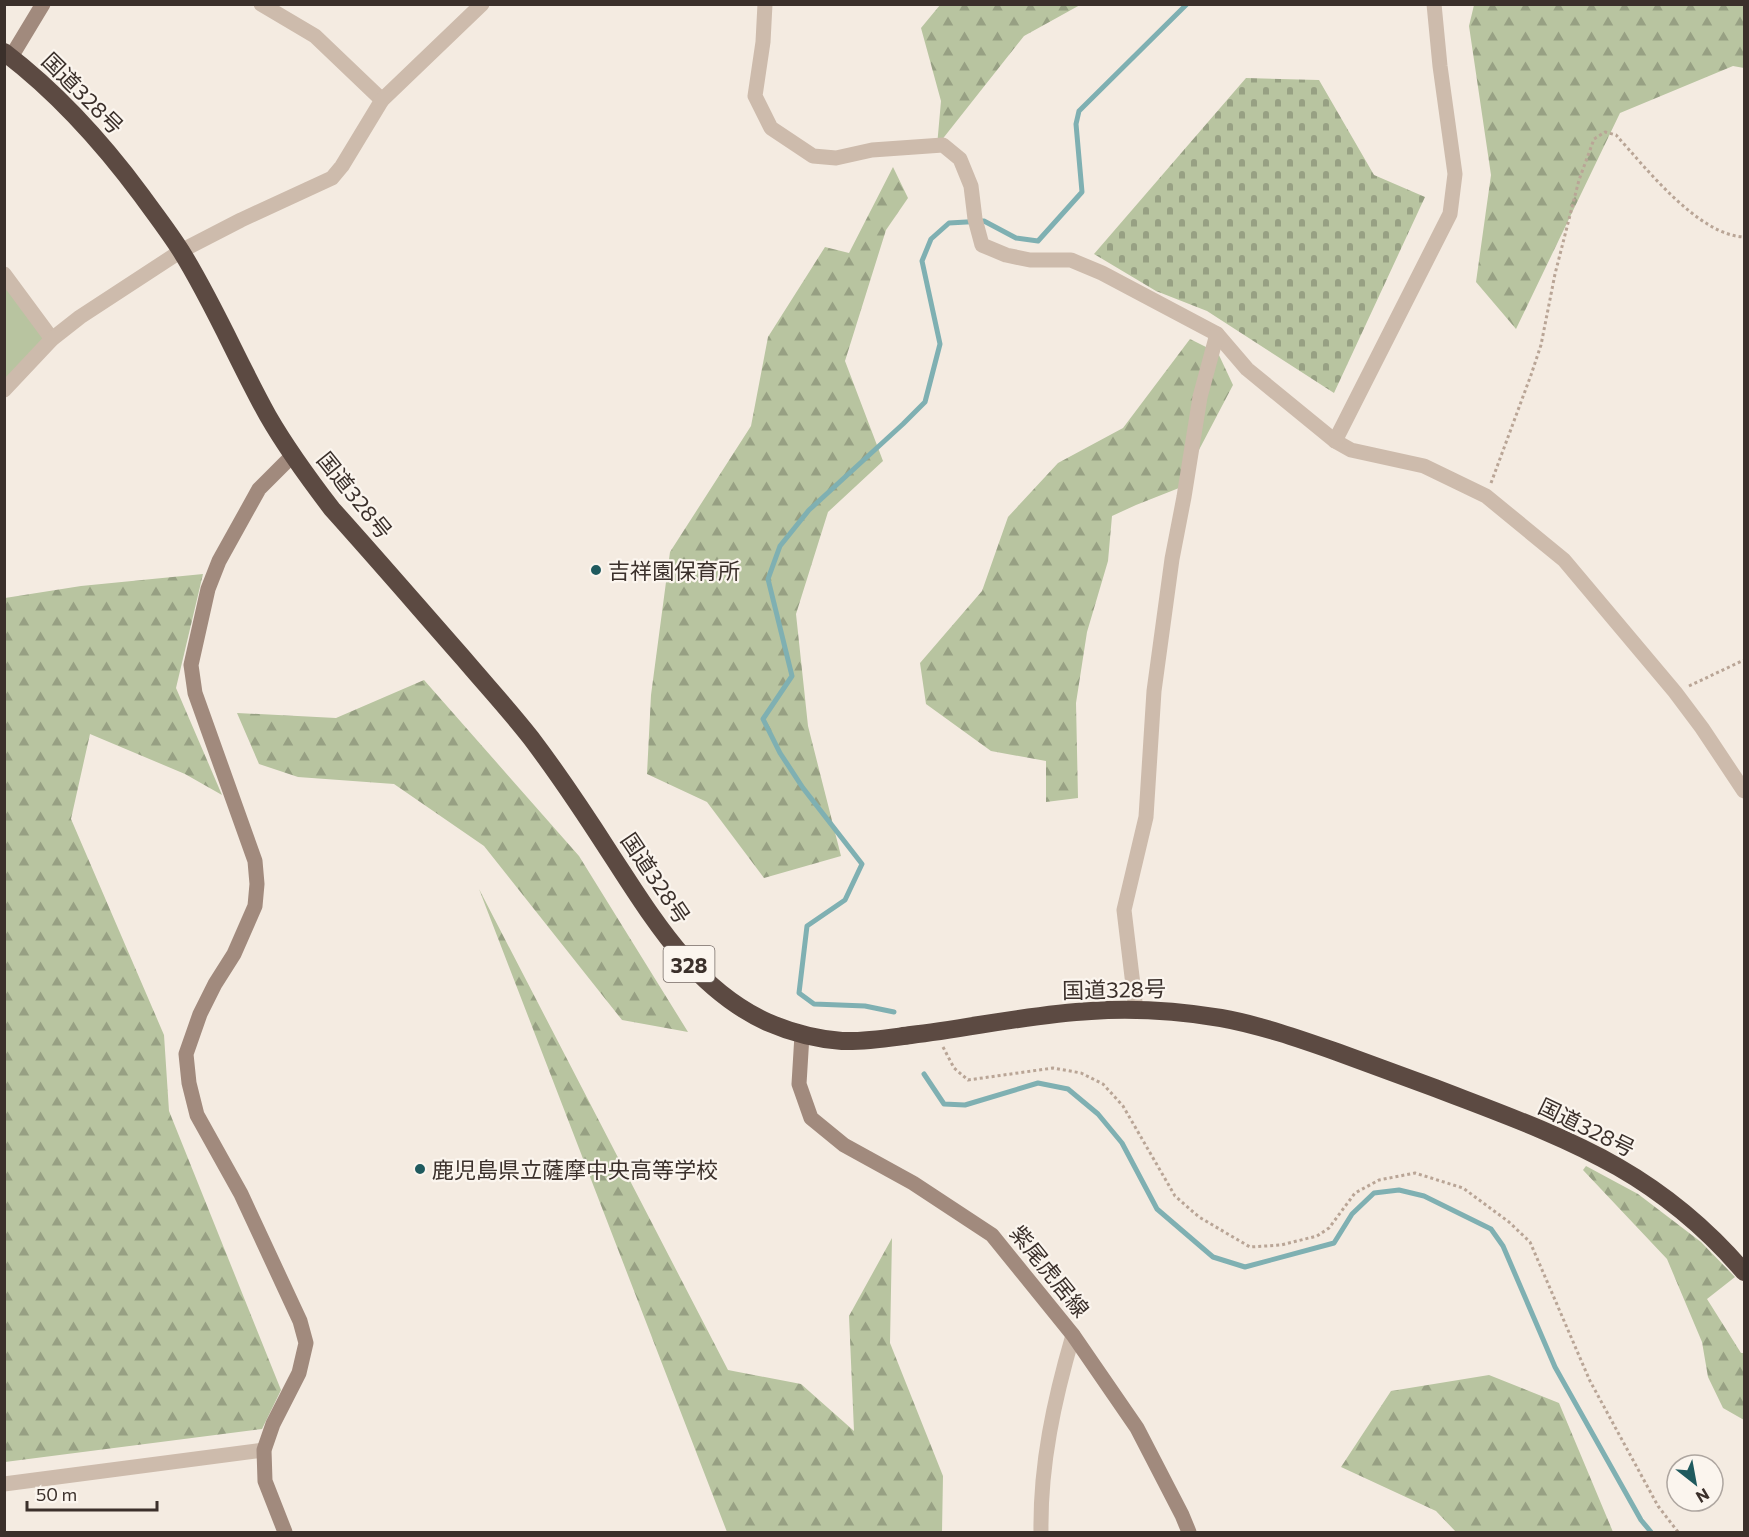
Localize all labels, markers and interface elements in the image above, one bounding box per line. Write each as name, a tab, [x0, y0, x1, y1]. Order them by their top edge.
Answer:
street label: 国道328号	[37, 47, 129, 139]
street label: 国道328号	[312, 446, 398, 544]
place label: 吉祥園保育所	[608, 557, 740, 584]
marker: 吉祥園保育所	[589, 563, 603, 577]
street label: 国道328号	[616, 827, 696, 929]
road number: 328	[664, 946, 714, 982]
street label: 国道328号	[1062, 975, 1166, 1003]
street label: 国道328号	[1534, 1092, 1640, 1162]
place label: 鹿児島県立薩摩中央高等学校	[432, 1156, 718, 1183]
marker: 鹿児島県立薩摩中央高等学校	[413, 1162, 427, 1176]
street label: 紫尾虎居線	[1005, 1220, 1095, 1322]
north arrow	[1665, 1453, 1725, 1513]
scale bar	[27, 1474, 158, 1512]
text: 50 m	[36, 1483, 77, 1505]
text: N	[1693, 1485, 1713, 1508]

